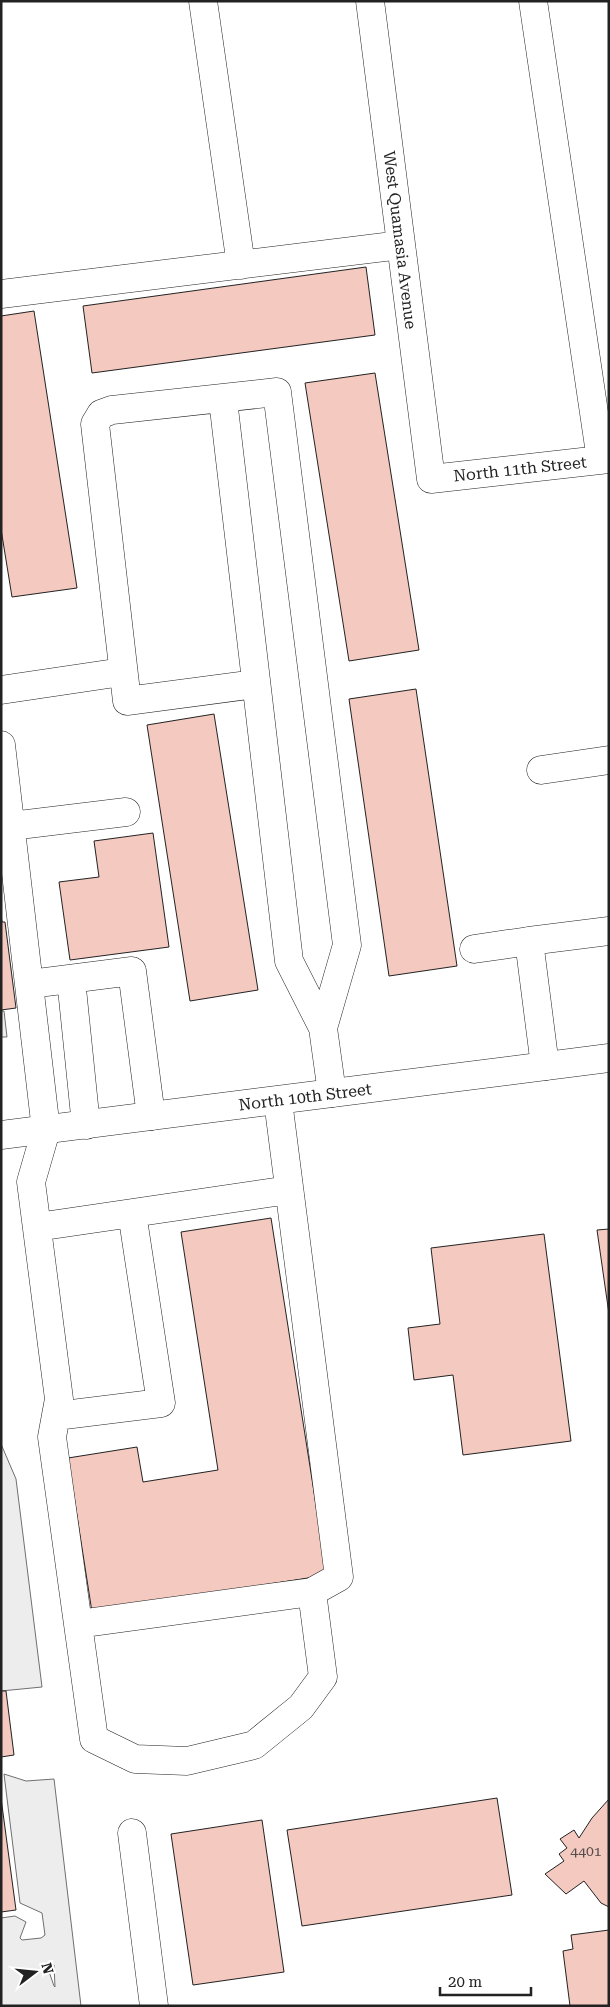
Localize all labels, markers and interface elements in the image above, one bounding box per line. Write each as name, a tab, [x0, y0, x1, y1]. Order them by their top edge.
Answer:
street label: West Quamasia Avenue	[380, 150, 420, 330]
street label: North 11th Street	[452, 453, 588, 485]
street label: North 10th Street	[237, 1079, 373, 1115]
house number: 4401	[570, 1843, 602, 1859]
north arrow	[10, 1947, 60, 1997]
text: N	[38, 1961, 57, 1976]
scale bar	[440, 1964, 531, 1996]
text: 20 m	[448, 1973, 483, 1991]

